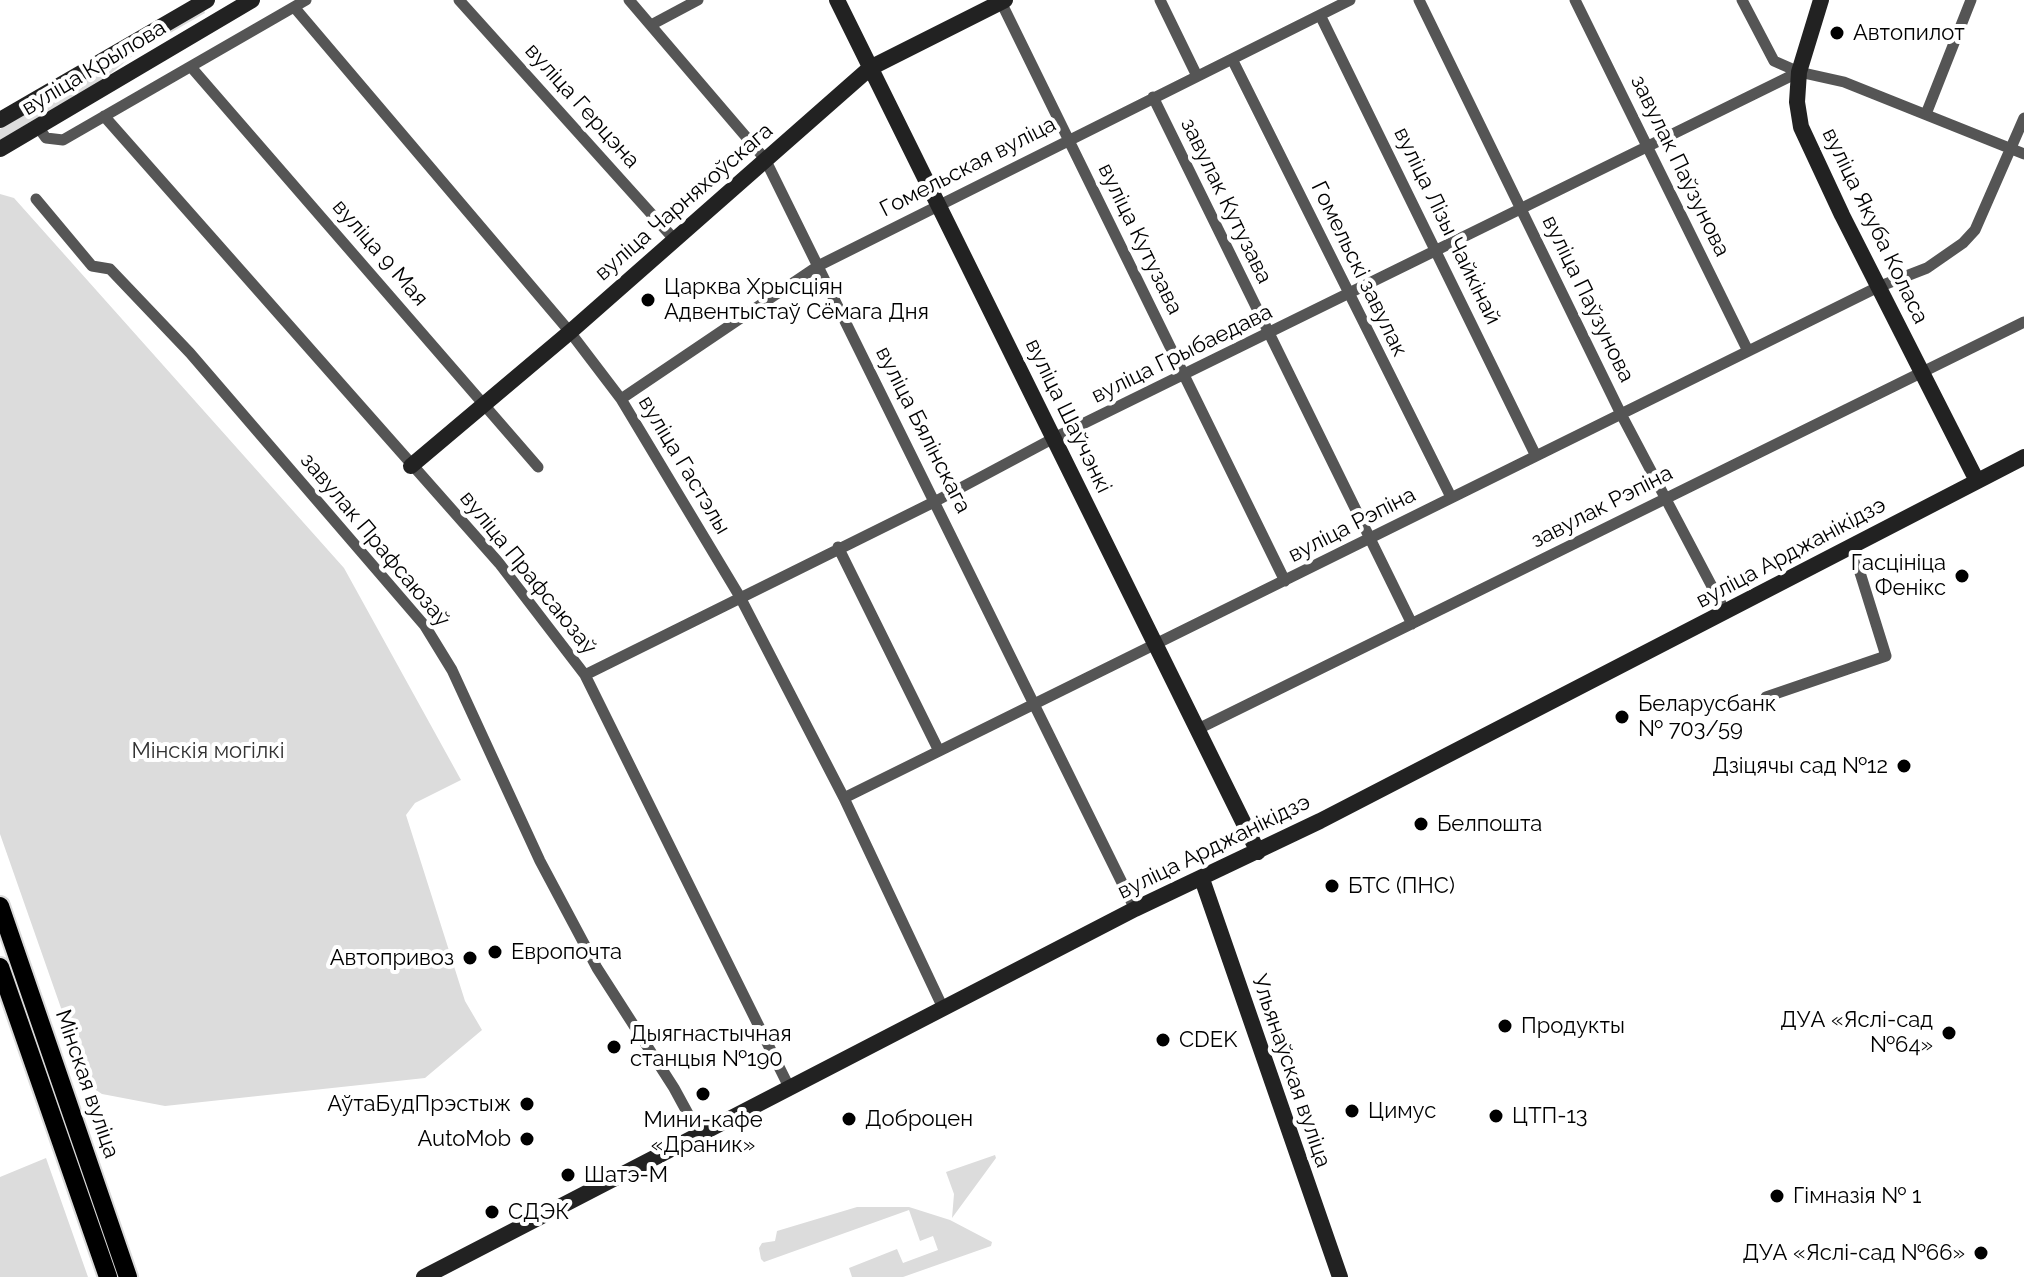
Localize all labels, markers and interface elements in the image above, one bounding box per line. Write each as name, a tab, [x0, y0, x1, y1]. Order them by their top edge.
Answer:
street label: вуліца Крылова	[17, 15, 171, 121]
place label: Автопилот	[1853, 20, 1965, 46]
marker: Автопилот	[1828, 24, 1846, 42]
street label: вуліца Герцэна	[519, 38, 645, 174]
street label: завулак Паўзунова	[1625, 71, 1735, 261]
street label: Гомельская вуліца	[875, 111, 1061, 223]
street label: завулак Кутузава	[1175, 114, 1277, 288]
street label: вуліца Чарняхоўскага	[590, 118, 778, 286]
street label: вуліца Лізы Чайкінай	[1388, 123, 1506, 329]
street label: вуліца Якуба Коласа	[1816, 124, 1934, 328]
street label: вуліца Кутузава	[1092, 159, 1188, 319]
street label: Гомельскі завулак	[1305, 177, 1413, 361]
street label: вуліца 9 Мая	[327, 194, 433, 312]
street label: вуліца Паўзунова	[1536, 211, 1640, 387]
place label: Царква Хрысціян Адвентыстаў Сёмага Дня	[664, 274, 929, 326]
marker: Царква Хрысціян Адвентыстаў Сёмага Дня	[639, 291, 657, 309]
street label: вуліца Грыбаедава	[1087, 299, 1277, 409]
street label: вуліца Шаўчэнкі	[1019, 334, 1117, 498]
street label: вуліца Бялінскага	[870, 342, 976, 518]
street label: вуліца Гастэлы	[632, 391, 736, 539]
street label: завулак Прафсаюзаў	[295, 448, 455, 632]
street label: завулак Рэпіна	[1527, 460, 1677, 554]
street label: вуліца Рэпіна	[1284, 482, 1420, 568]
street label: вуліца Прафсаюзаў	[454, 486, 602, 660]
street label: вуліца Арджанікідзэ	[1692, 492, 1890, 614]
place label: Гасцініца Фенікс	[1851, 550, 1946, 602]
marker: Гасцініца Фенікс	[1953, 567, 1971, 585]
place label: Беларусбанк № 703/59	[1638, 691, 1776, 742]
marker: Беларусбанк № 703/59	[1613, 708, 1631, 726]
park label: Мінскія могілкі	[131, 738, 285, 764]
place label: Дзіцячы сад №12	[1712, 753, 1888, 779]
marker: Дзіцячы сад №12	[1895, 757, 1913, 775]
street label: вуліца Арджанікідзэ	[1113, 789, 1315, 905]
place label: Белпошта	[1437, 811, 1542, 837]
marker: Белпошта	[1412, 815, 1430, 833]
place label: БТС (ПНС)	[1348, 873, 1455, 899]
marker: БТС (ПНС)	[1323, 877, 1341, 895]
place label: Европочта	[511, 939, 622, 965]
marker: Европочта	[486, 943, 504, 961]
place label: Автопривоз	[330, 945, 454, 971]
marker: Автопривоз	[461, 949, 479, 967]
street label: Ульянаўская вуліца	[1246, 971, 1336, 1171]
street label: Мінская вуліца	[49, 1006, 125, 1162]
place label: ДУА «Яслі-сад №64»	[1780, 1007, 1933, 1058]
place label: Продукты	[1521, 1013, 1625, 1039]
marker: Продукты	[1496, 1017, 1514, 1035]
place label: Дыягнастычная станцыя №190	[630, 1021, 792, 1072]
marker: ДУА «Яслі-сад №64»	[1940, 1024, 1958, 1042]
place label: CDEK	[1179, 1027, 1237, 1053]
marker: CDEK	[1154, 1031, 1172, 1049]
marker: Дыягнастычная станцыя №190	[605, 1038, 623, 1056]
marker: Мини-кафе «Драник»	[694, 1085, 712, 1103]
place label: АўтаБудПрэстыж	[327, 1091, 511, 1117]
marker: АўтаБудПрэстыж	[518, 1095, 536, 1113]
place label: Цимус	[1368, 1098, 1436, 1124]
marker: Цимус	[1343, 1102, 1361, 1120]
place label: ЦТП-13	[1512, 1103, 1588, 1129]
place label: Доброцен	[865, 1106, 973, 1132]
place label: Мини-кафе «Драник»	[643, 1107, 763, 1158]
marker: ЦТП-13	[1487, 1107, 1505, 1125]
marker: Доброцен	[840, 1110, 858, 1128]
place label: AutoMob	[417, 1126, 511, 1152]
marker: AutoMob	[518, 1130, 536, 1148]
place label: Шатэ-М	[584, 1162, 668, 1188]
marker: Шатэ-М	[559, 1166, 577, 1184]
place label: Гімназія № 1	[1793, 1183, 1921, 1209]
marker: Гімназія № 1	[1768, 1187, 1786, 1205]
place label: СДЭК	[508, 1199, 569, 1225]
marker: СДЭК	[483, 1203, 501, 1221]
place label: ДУА «Яслі-сад №66»	[1743, 1240, 1965, 1266]
marker: ДУА «Яслі-сад №66»	[1972, 1244, 1990, 1262]

